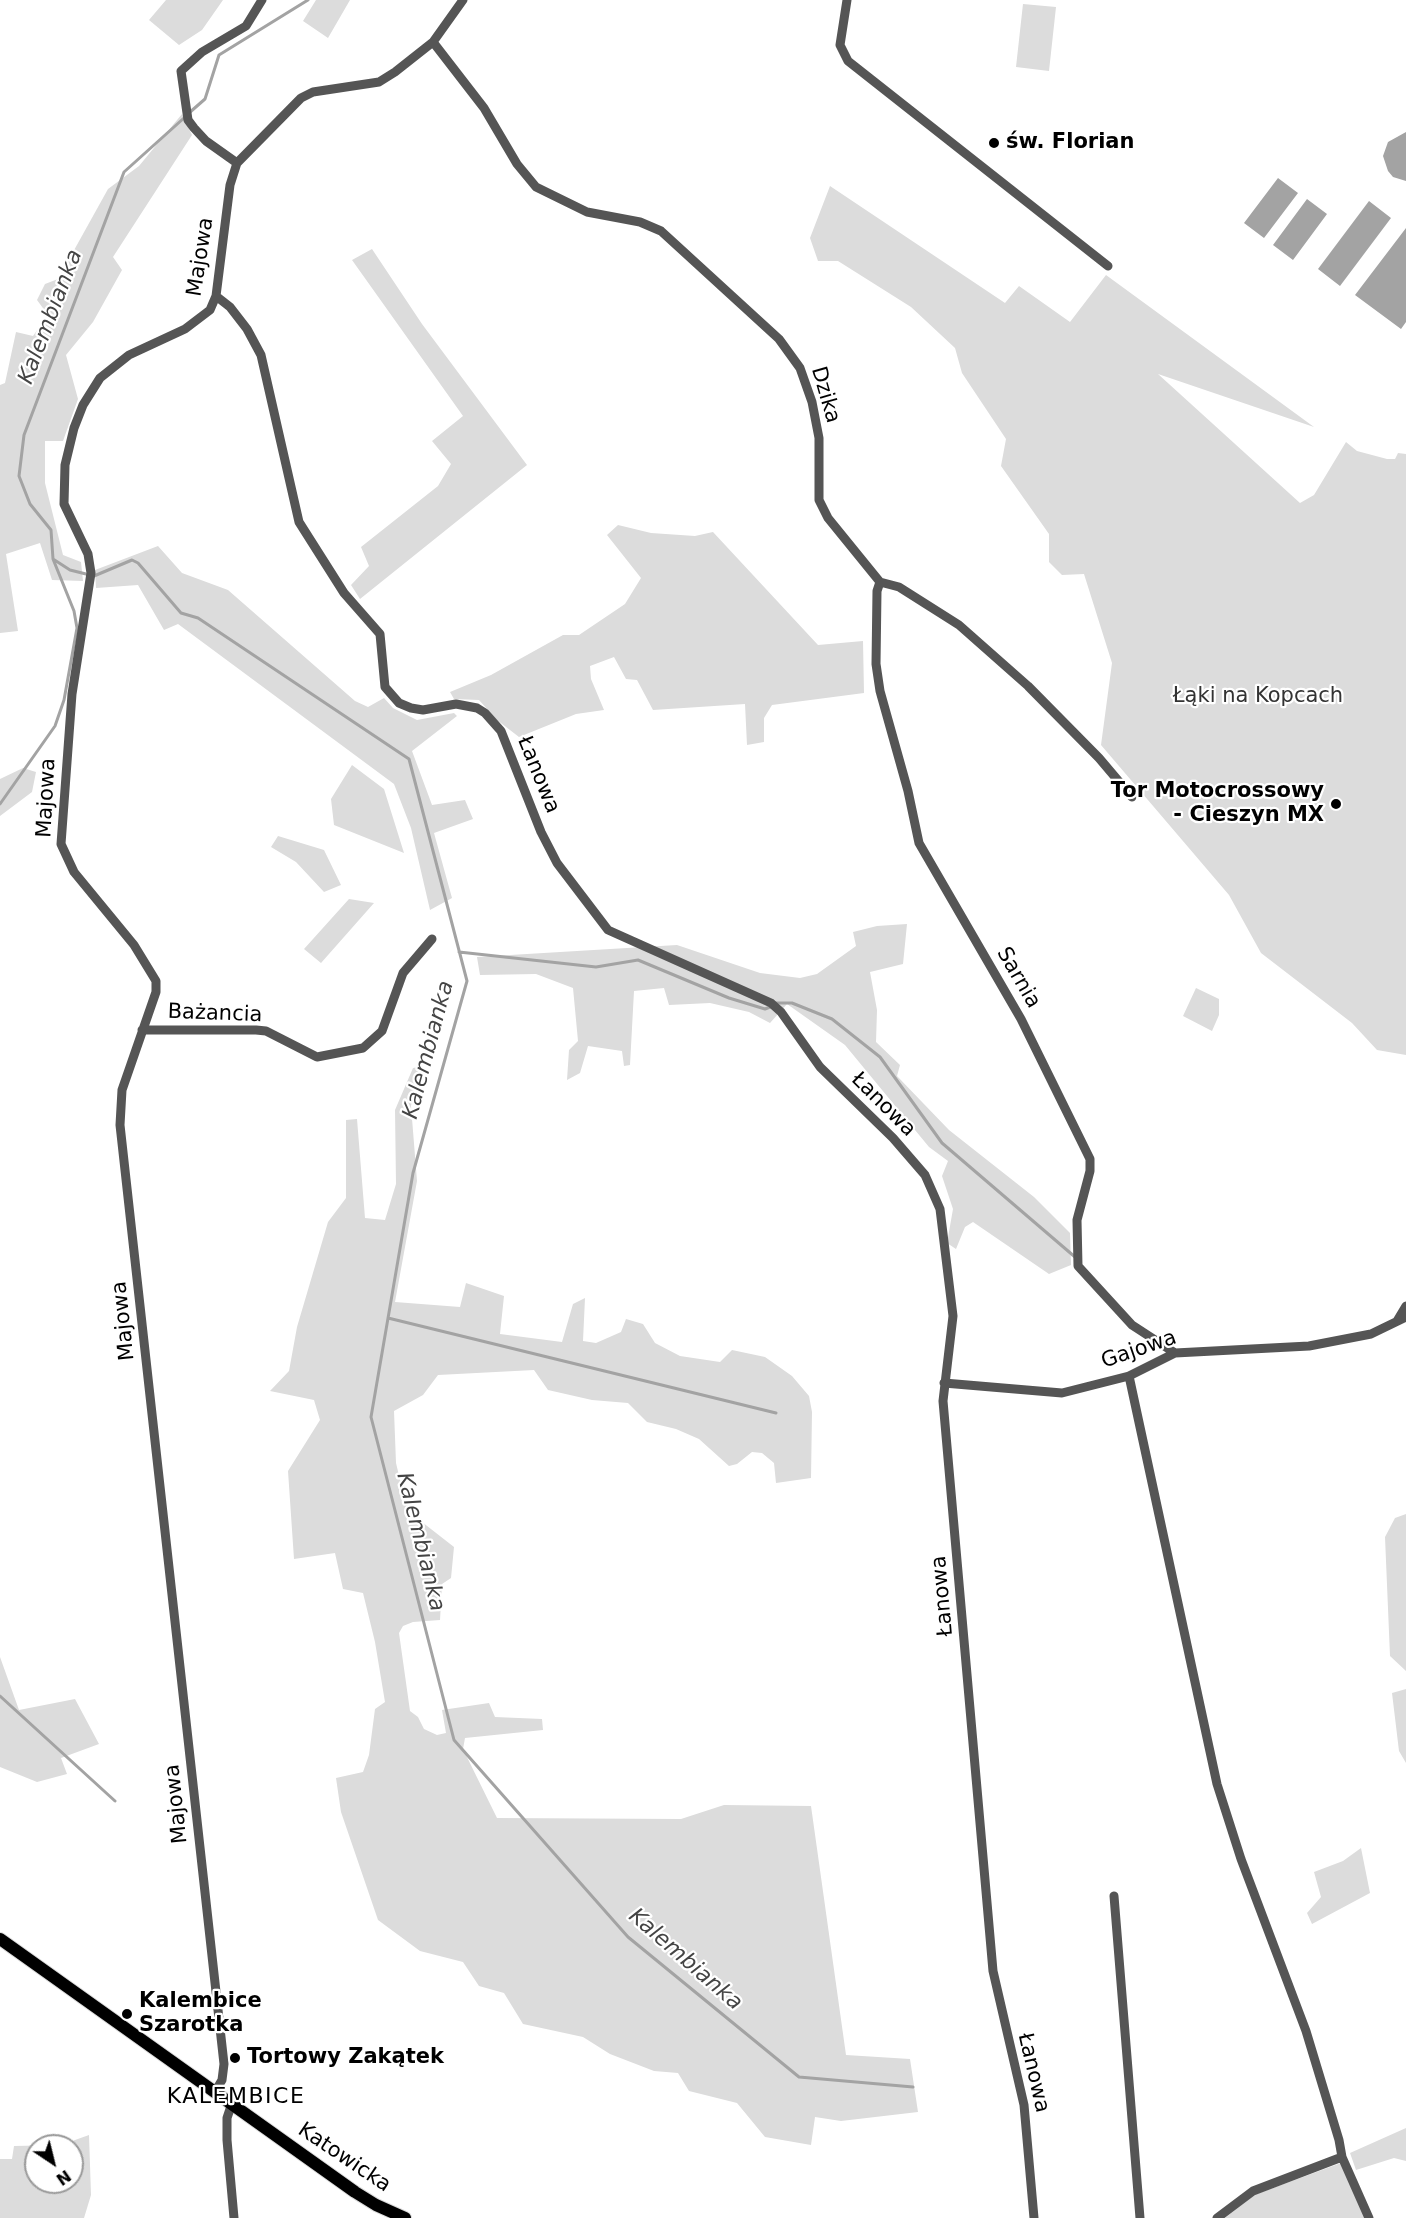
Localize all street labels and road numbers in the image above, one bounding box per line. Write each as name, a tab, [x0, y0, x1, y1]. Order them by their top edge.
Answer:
street label: Majowa	[182, 216, 220, 298]
street label: Dzika	[805, 364, 845, 426]
street label: Łanowa	[511, 733, 565, 817]
street label: Majowa	[32, 758, 62, 838]
street label: Sarnia	[990, 943, 1046, 1013]
street label: Bażancia	[167, 1000, 263, 1028]
street label: Łanowa	[845, 1067, 921, 1143]
street label: Majowa	[107, 1280, 141, 1362]
street label: Gajowa	[1098, 1325, 1180, 1375]
street label: Łanowa	[927, 1555, 959, 1637]
street label: Majowa	[160, 1763, 194, 1845]
street label: Łanowa	[1012, 2031, 1054, 2115]
street label: Katowicka	[293, 2118, 395, 2198]

